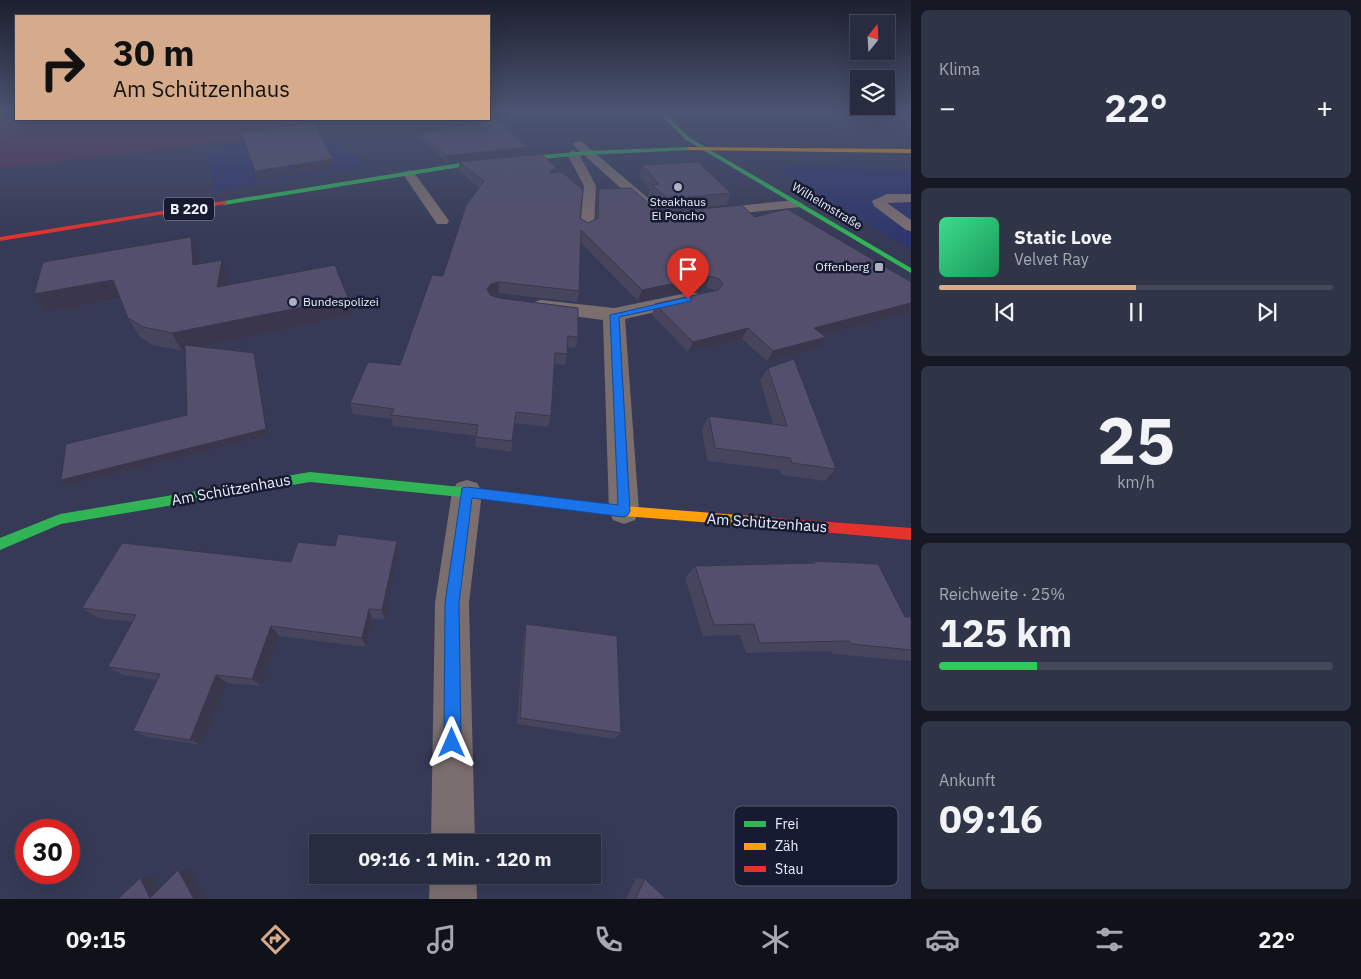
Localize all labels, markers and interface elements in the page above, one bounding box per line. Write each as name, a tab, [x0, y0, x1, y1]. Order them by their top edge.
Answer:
north arrow	[850, 15, 895, 60]
map controls	[850, 15, 895, 115]
text: 30 m	[113, 30, 195, 76]
icon: right	[30, 35, 95, 100]
text: Klima	[939, 59, 980, 79]
button: layers	[850, 70, 895, 115]
text: Am Schützenhaus	[113, 74, 290, 103]
text: 22°	[1104, 83, 1168, 132]
text: −	[939, 89, 956, 126]
text: +	[1316, 89, 1333, 126]
street label: Wilhelmstraße	[789, 179, 865, 233]
marker: Steakhaus El Poncho	[672, 181, 684, 193]
place label: Steakhaus El Poncho	[650, 194, 706, 223]
road number: B 220	[164, 198, 214, 220]
text: Static Love	[1014, 225, 1112, 249]
pin	[667, 248, 709, 299]
text: Velvet Ray	[1014, 249, 1089, 269]
icon: arrive	[674, 255, 702, 283]
place label: Offenberg	[815, 259, 870, 274]
marker: Offenberg	[873, 261, 885, 273]
place label: Bundespolizei	[303, 294, 379, 309]
marker: Bundespolizei	[287, 296, 299, 308]
icon: previous	[991, 298, 1019, 326]
icon: pause	[1122, 298, 1150, 326]
icon: next	[1253, 298, 1281, 326]
text: 25	[1097, 397, 1175, 482]
street label: Am Schützenhaus	[170, 470, 292, 509]
text: km/h	[1117, 472, 1155, 492]
street label: Am Schützenhaus	[706, 509, 828, 536]
text: Reichweite · 25%	[939, 584, 1065, 604]
text: 125 km	[939, 608, 1072, 657]
position arrow	[425, 716, 477, 768]
text: Ankunft	[939, 770, 996, 790]
text: 09:16	[939, 794, 1043, 843]
legend	[734, 806, 898, 886]
text: Frei	[775, 815, 799, 833]
speed limit sign: 30	[15, 819, 80, 884]
text: Zäh	[775, 837, 799, 855]
text: 09:16 · 1 Min. · 120 m	[358, 847, 552, 871]
text: Stau	[775, 860, 803, 878]
icon: directions	[258, 922, 293, 957]
icon: music	[424, 922, 459, 957]
icon: phone	[591, 922, 626, 957]
icon: climate	[758, 922, 793, 957]
icon: car	[925, 922, 960, 957]
icon: filters	[1092, 922, 1127, 957]
text: 09:15	[66, 925, 126, 954]
text: 22°	[1258, 925, 1295, 954]

